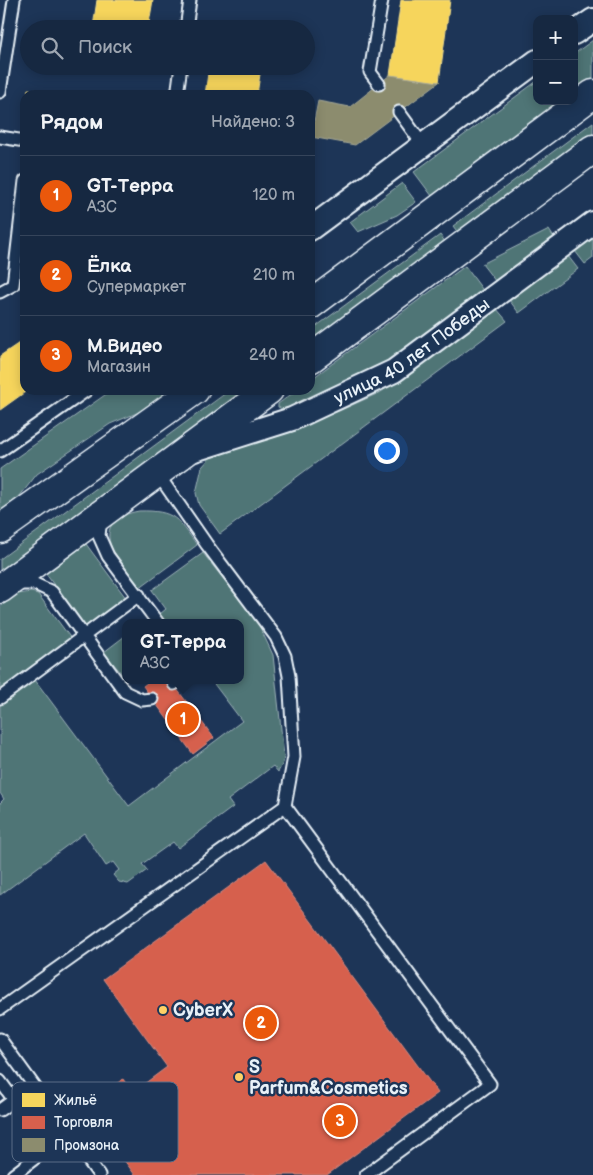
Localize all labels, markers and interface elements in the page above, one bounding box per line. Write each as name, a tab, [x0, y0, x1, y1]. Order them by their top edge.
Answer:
map controls	[533, 15, 578, 105]
button: +	[533, 15, 578, 60]
search box	[20, 20, 315, 75]
icon: search	[38, 34, 66, 62]
text: Поиск	[78, 36, 132, 59]
button: −	[533, 60, 578, 105]
text: Рядом	[40, 110, 103, 135]
text: Найдено: 3	[211, 113, 295, 132]
text: GT-Терра	[87, 175, 173, 198]
text: 1	[53, 186, 59, 205]
text: 120 m	[252, 186, 295, 205]
text: АЗС	[87, 198, 117, 217]
text: Ёлка	[87, 255, 131, 278]
text: 2	[51, 266, 61, 285]
text: 210 m	[253, 266, 295, 285]
text: Супермаркет	[87, 278, 186, 297]
street label: улица 40 лет Победы	[331, 293, 493, 408]
text: М.Видео	[87, 335, 162, 358]
text: 3	[51, 346, 61, 365]
text: 240 m	[249, 346, 295, 365]
text: Магазин	[87, 358, 151, 377]
your location	[374, 438, 400, 464]
popup	[122, 619, 244, 684]
text: GT-Терра	[140, 631, 226, 654]
text: АЗС	[140, 654, 170, 673]
pin: 1	[167, 700, 199, 738]
place label: CyberX	[173, 1000, 233, 1021]
marker: CyberX	[157, 1004, 169, 1016]
pin: 2	[245, 1004, 277, 1042]
place label: S Parfum&Cosmetics	[249, 1057, 408, 1099]
marker: S Parfum&Cosmetics	[233, 1071, 245, 1083]
legend	[12, 1082, 178, 1162]
text: Жильё	[54, 1092, 97, 1109]
pin: 3	[324, 1102, 356, 1140]
text: Торговля	[54, 1114, 113, 1131]
text: Промзона	[54, 1137, 120, 1154]

